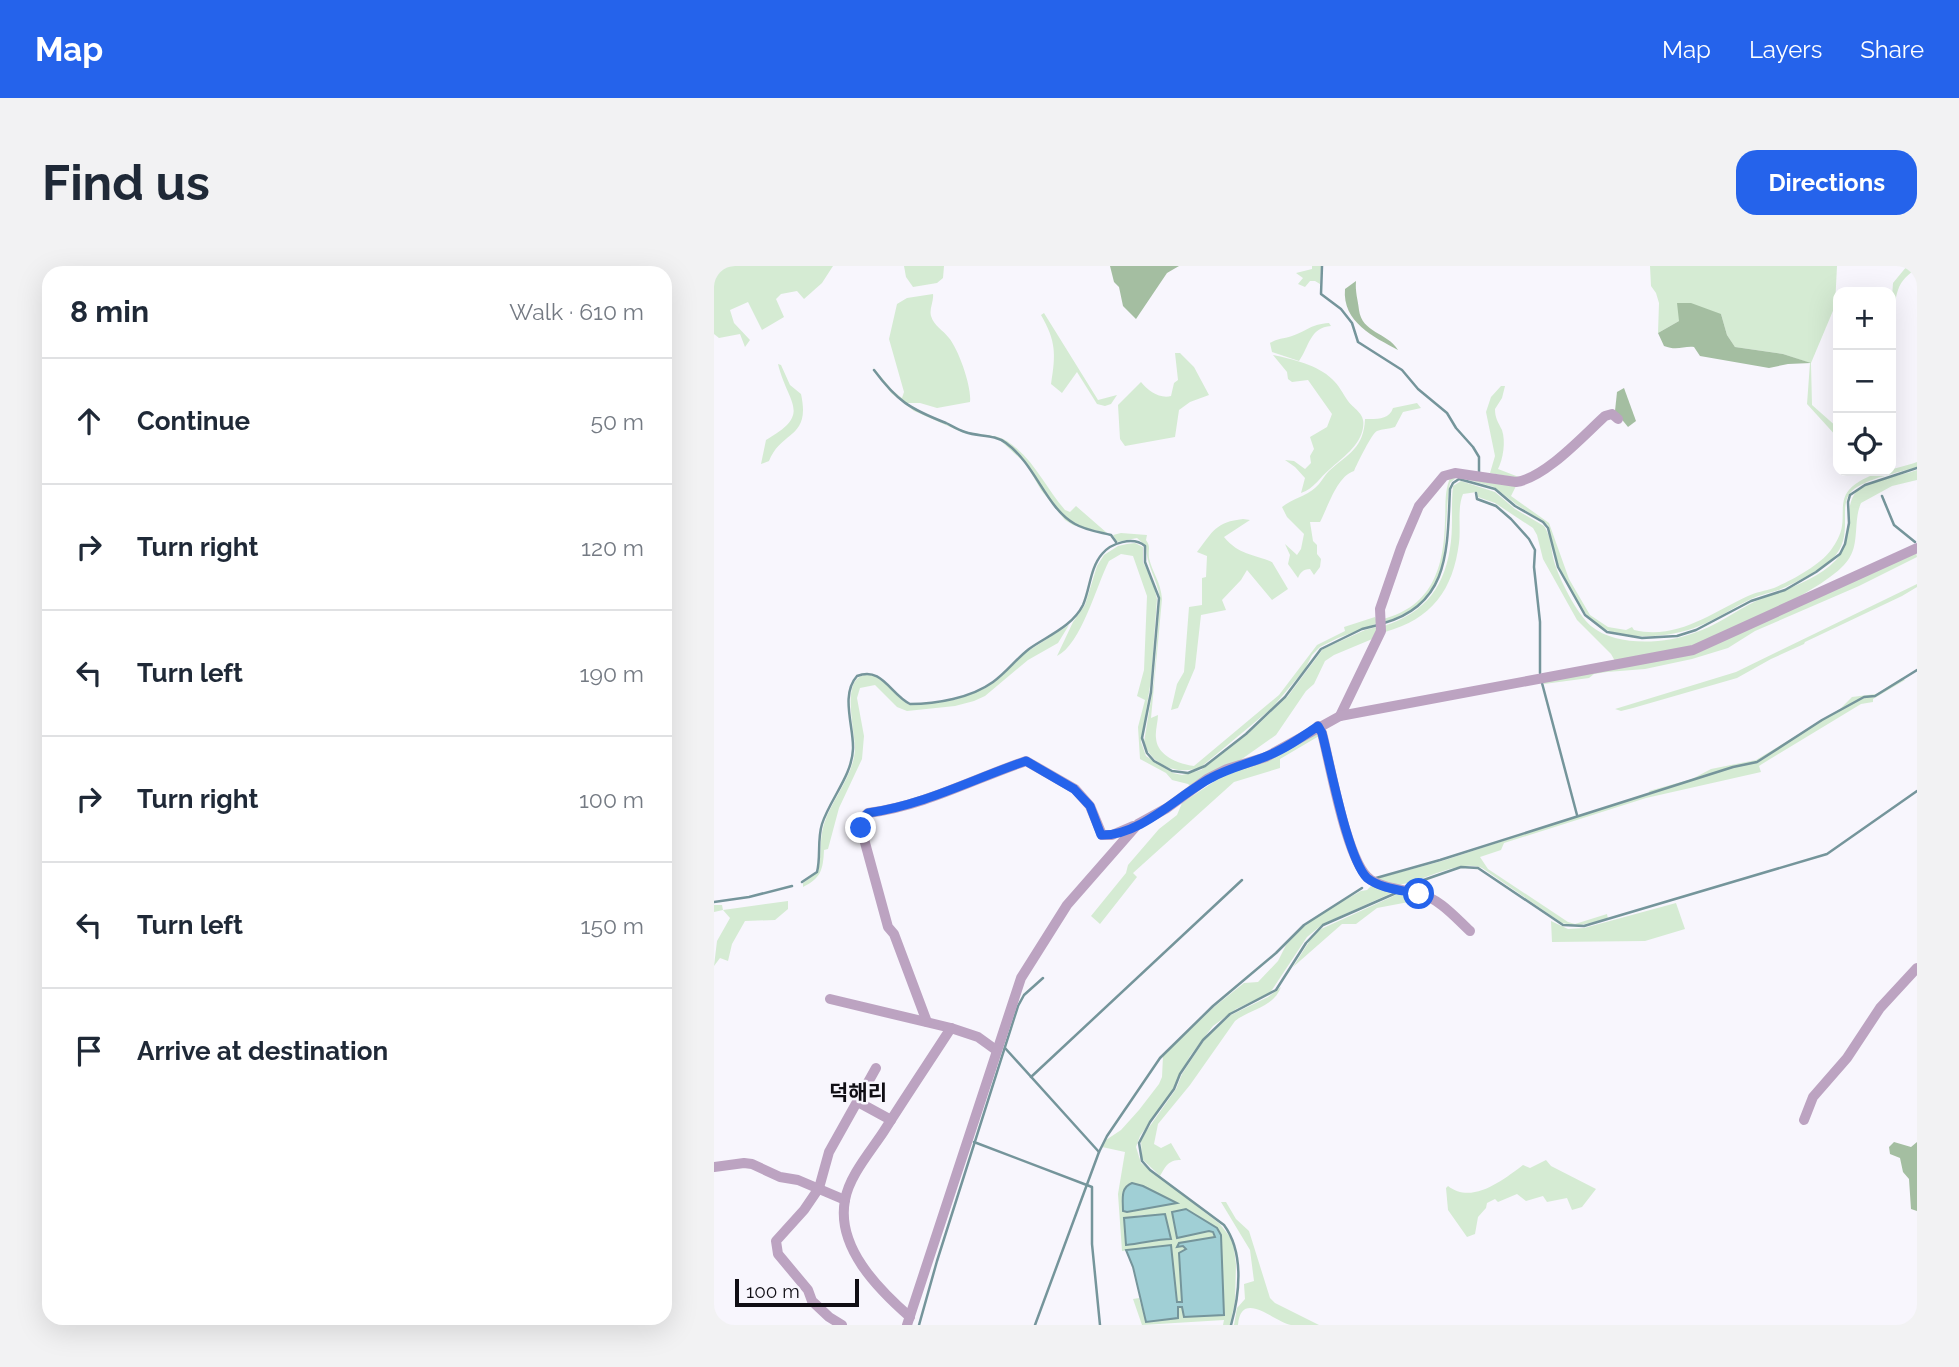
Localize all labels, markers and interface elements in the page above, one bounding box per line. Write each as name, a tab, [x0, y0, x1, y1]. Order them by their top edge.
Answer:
text: Map	[35, 30, 103, 69]
text: Map	[1662, 35, 1711, 64]
text: Layers	[1749, 35, 1822, 64]
text: Share	[1860, 35, 1924, 64]
button: Directions	[1736, 150, 1917, 215]
text: Find us	[42, 154, 210, 211]
map controls	[1833, 287, 1896, 476]
button: +	[1833, 287, 1896, 350]
text: 8 min	[70, 294, 149, 329]
text: Walk · 610 m	[509, 298, 644, 325]
button: −	[1833, 350, 1896, 413]
icon: ahead	[70, 402, 108, 440]
text: Continue	[137, 406, 250, 436]
text: 50 m	[590, 408, 644, 435]
button: locate	[1833, 413, 1896, 476]
icon: right	[70, 528, 108, 566]
text: Turn right	[137, 532, 258, 562]
text: 120 m	[581, 534, 644, 561]
icon: left	[70, 654, 108, 692]
text: Turn left	[137, 658, 243, 688]
text: 190 m	[580, 660, 644, 687]
icon: right	[70, 780, 108, 818]
text: Turn right	[137, 784, 258, 814]
text: 100 m	[579, 786, 644, 813]
route end	[845, 812, 876, 843]
route start	[1403, 878, 1434, 909]
icon: left	[70, 906, 108, 944]
text: Turn left	[137, 910, 243, 940]
text: 150 m	[581, 912, 644, 939]
icon: arrive	[70, 1032, 108, 1070]
text: Arrive at destination	[137, 1036, 388, 1066]
district label: 덕해리	[829, 1080, 887, 1105]
scale bar	[735, 1276, 859, 1308]
text: 100 m	[746, 1280, 800, 1302]

